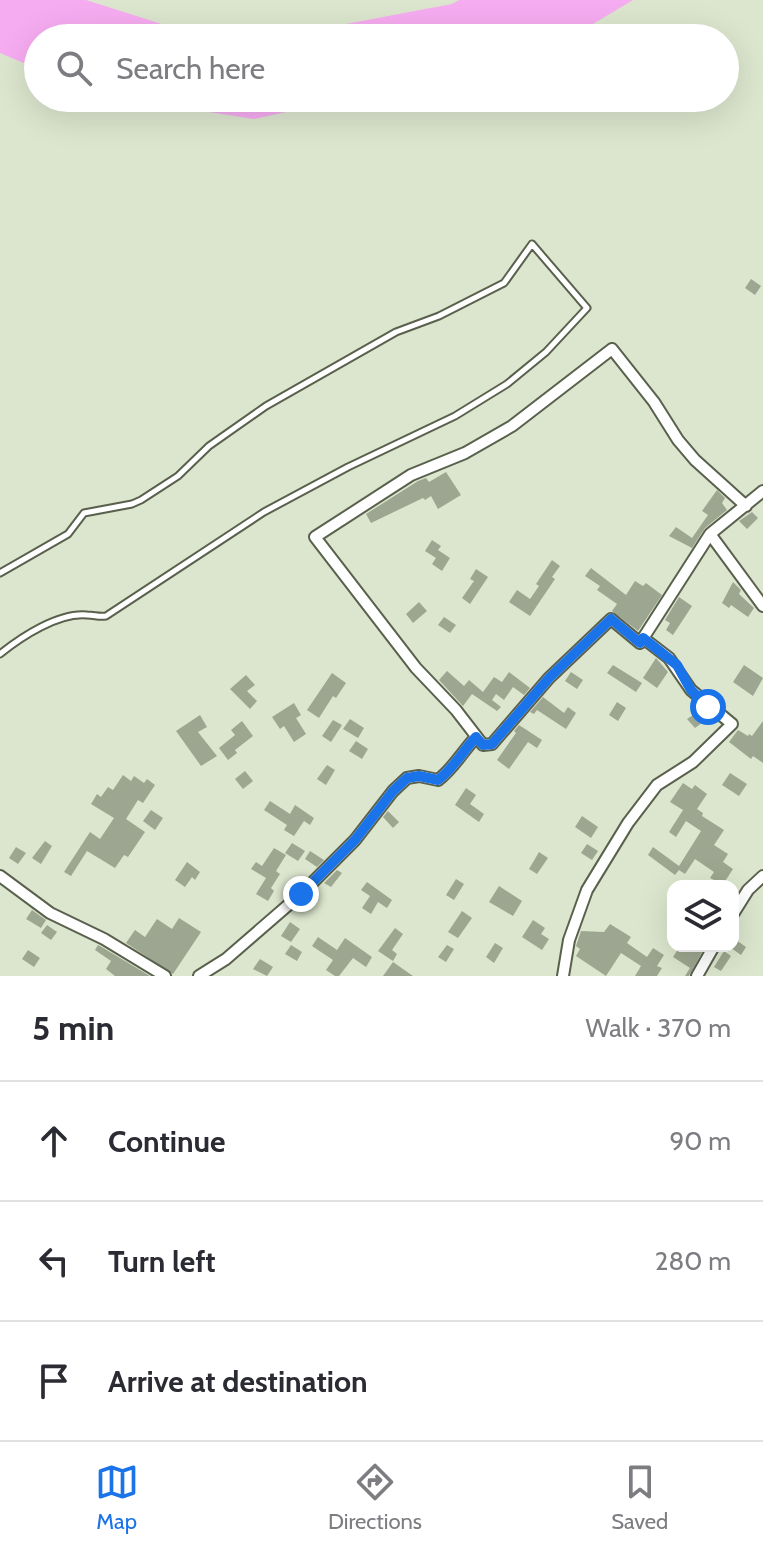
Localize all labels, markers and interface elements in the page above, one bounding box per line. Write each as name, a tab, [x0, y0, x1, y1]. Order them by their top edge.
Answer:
search box	[24, 24, 739, 112]
icon: search	[52, 46, 96, 90]
text: Search here	[116, 50, 265, 87]
route start	[690, 689, 726, 725]
route end	[283, 876, 319, 912]
map controls	[667, 880, 739, 952]
button: layers	[667, 880, 739, 952]
text: 5 min	[32, 1007, 114, 1049]
text: Walk · 370 m	[586, 1012, 731, 1044]
icon: ahead	[32, 1119, 76, 1163]
text: Continue	[108, 1123, 225, 1160]
text: 90 m	[669, 1125, 731, 1157]
icon: left	[32, 1239, 76, 1283]
text: Turn left	[108, 1243, 216, 1280]
text: 280 m	[655, 1245, 731, 1277]
icon: arrive	[32, 1359, 76, 1403]
text: Arrive at destination	[108, 1363, 368, 1400]
tab: Map	[95, 1460, 139, 1535]
tab: Directions	[328, 1460, 422, 1535]
tab: Saved	[611, 1460, 668, 1535]

